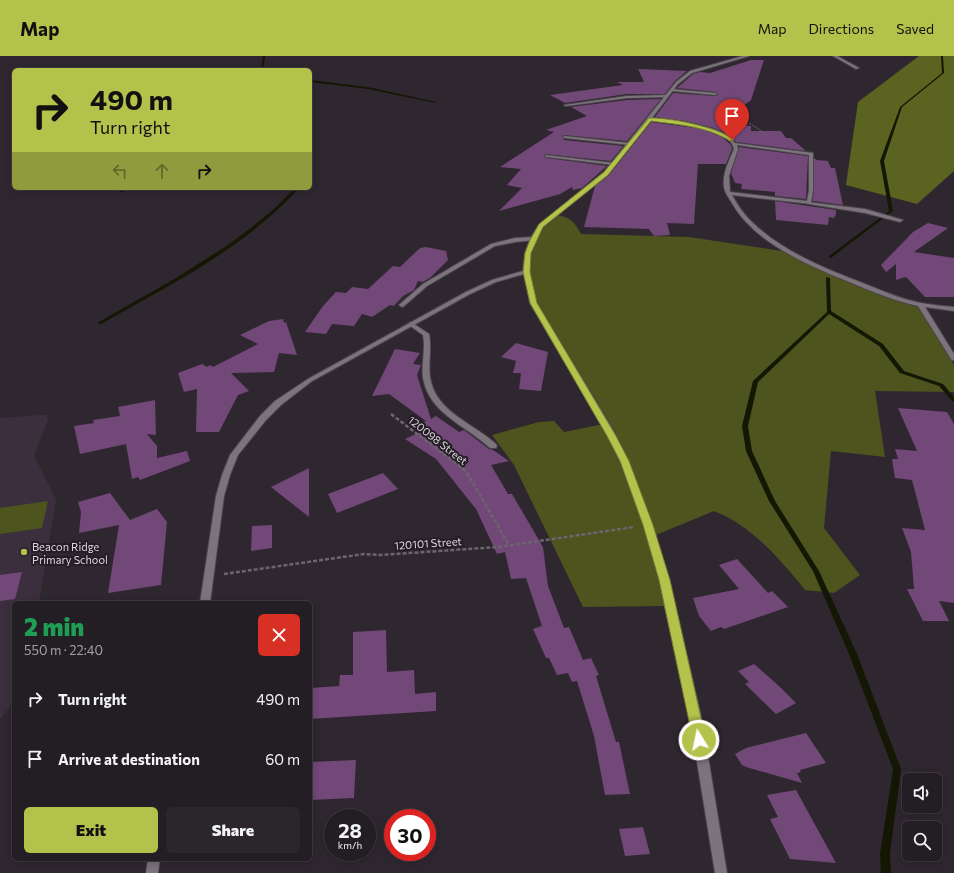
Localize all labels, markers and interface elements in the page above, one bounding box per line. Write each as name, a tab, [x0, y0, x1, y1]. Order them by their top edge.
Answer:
text: Map	[20, 17, 59, 40]
text: Map	[758, 20, 787, 37]
text: Directions	[809, 20, 874, 37]
text: Saved	[896, 20, 934, 37]
text: 490 m	[90, 82, 173, 116]
icon: right	[24, 84, 76, 136]
pin	[715, 99, 749, 140]
icon: arrive	[721, 105, 743, 127]
text: Turn right	[90, 116, 170, 138]
icon: left	[109, 160, 131, 182]
icon: ahead	[151, 160, 173, 182]
icon: right	[193, 160, 215, 182]
street label: 120098 Street	[406, 413, 471, 467]
street label: 120101 Street	[394, 534, 463, 552]
place label: Beacon Ridge Primary School	[32, 540, 108, 566]
marker: Beacon Ridge Primary School	[19, 547, 29, 557]
text: 2 min	[24, 612, 84, 641]
button: close	[258, 614, 300, 656]
text: 550 m · 22:40	[24, 642, 103, 658]
icon: right	[24, 688, 46, 710]
text: Turn right	[58, 690, 127, 708]
text: 490 m	[256, 690, 300, 708]
position arrow	[678, 719, 720, 761]
icon: arrive	[24, 748, 46, 770]
text: Arrive at destination	[58, 750, 200, 768]
text: 60 m	[265, 750, 300, 768]
map controls	[902, 773, 942, 861]
button: sound	[902, 773, 942, 813]
button: Exit	[24, 807, 158, 853]
button: Share	[166, 807, 300, 853]
speed limit sign: 30	[384, 809, 436, 861]
text: 28	[338, 818, 362, 842]
button: search	[902, 821, 942, 861]
text: km/h	[338, 839, 362, 851]

